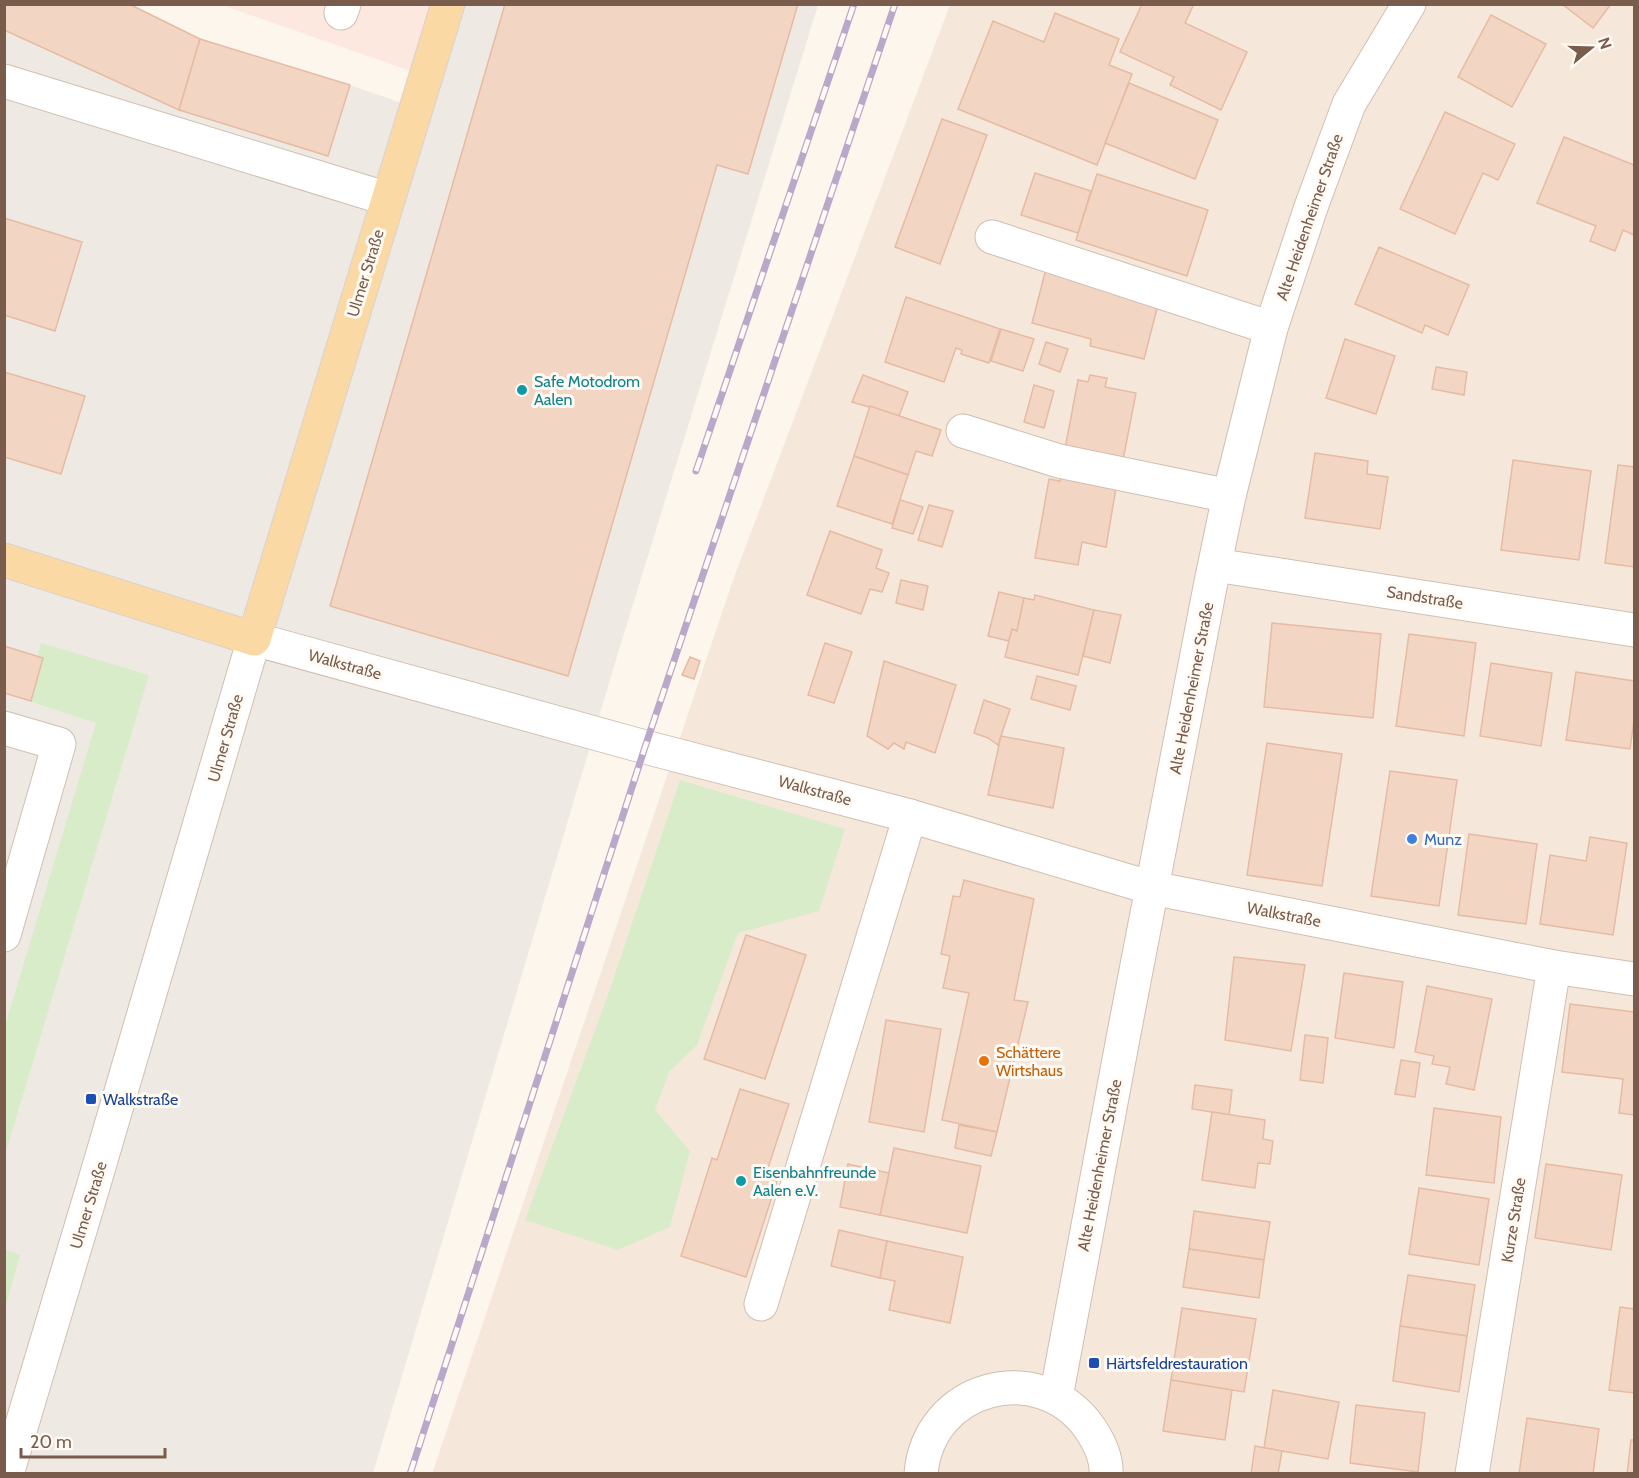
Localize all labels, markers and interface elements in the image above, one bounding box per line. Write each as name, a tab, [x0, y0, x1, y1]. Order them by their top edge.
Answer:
north arrow	[1561, 18, 1621, 78]
text: N	[1594, 35, 1616, 52]
street label: Alte Heidenheimer Straße	[1272, 131, 1347, 303]
street label: Ulmer Straße	[343, 227, 388, 319]
place label: Safe Motodrom Aalen	[534, 372, 640, 409]
marker: Safe Motodrom Aalen	[515, 383, 529, 397]
street label: Sandstraße	[1385, 582, 1464, 613]
street label: Alte Heidenheimer Straße	[1165, 600, 1217, 776]
street label: Walkstraße	[306, 646, 384, 683]
street label: Ulmer Straße	[204, 692, 247, 784]
street label: Walkstraße	[776, 772, 854, 809]
place label: Munz	[1424, 830, 1462, 849]
marker: Munz	[1405, 832, 1419, 846]
street label: Walkstraße	[1245, 898, 1323, 931]
place label: Schättere Wirtshaus	[996, 1043, 1063, 1080]
marker: Schättere Wirtshaus	[977, 1054, 991, 1068]
street label: Alte Heidenheimer Straße	[1073, 1077, 1125, 1253]
place label: Walkstraße	[103, 1090, 178, 1109]
marker: Walkstraße	[84, 1092, 98, 1106]
street label: Ulmer Straße	[66, 1159, 111, 1251]
place label: Eisenbahnfreunde Aalen e.V.	[753, 1163, 876, 1200]
marker: Eisenbahnfreunde Aalen e.V.	[734, 1174, 748, 1188]
street label: Kurze Straße	[1497, 1176, 1530, 1264]
place label: Härtsfeldrestauration	[1106, 1354, 1248, 1373]
marker: Härtsfeldrestauration	[1087, 1356, 1101, 1370]
scale bar	[21, 1421, 165, 1459]
text: 20 m	[30, 1431, 72, 1453]

